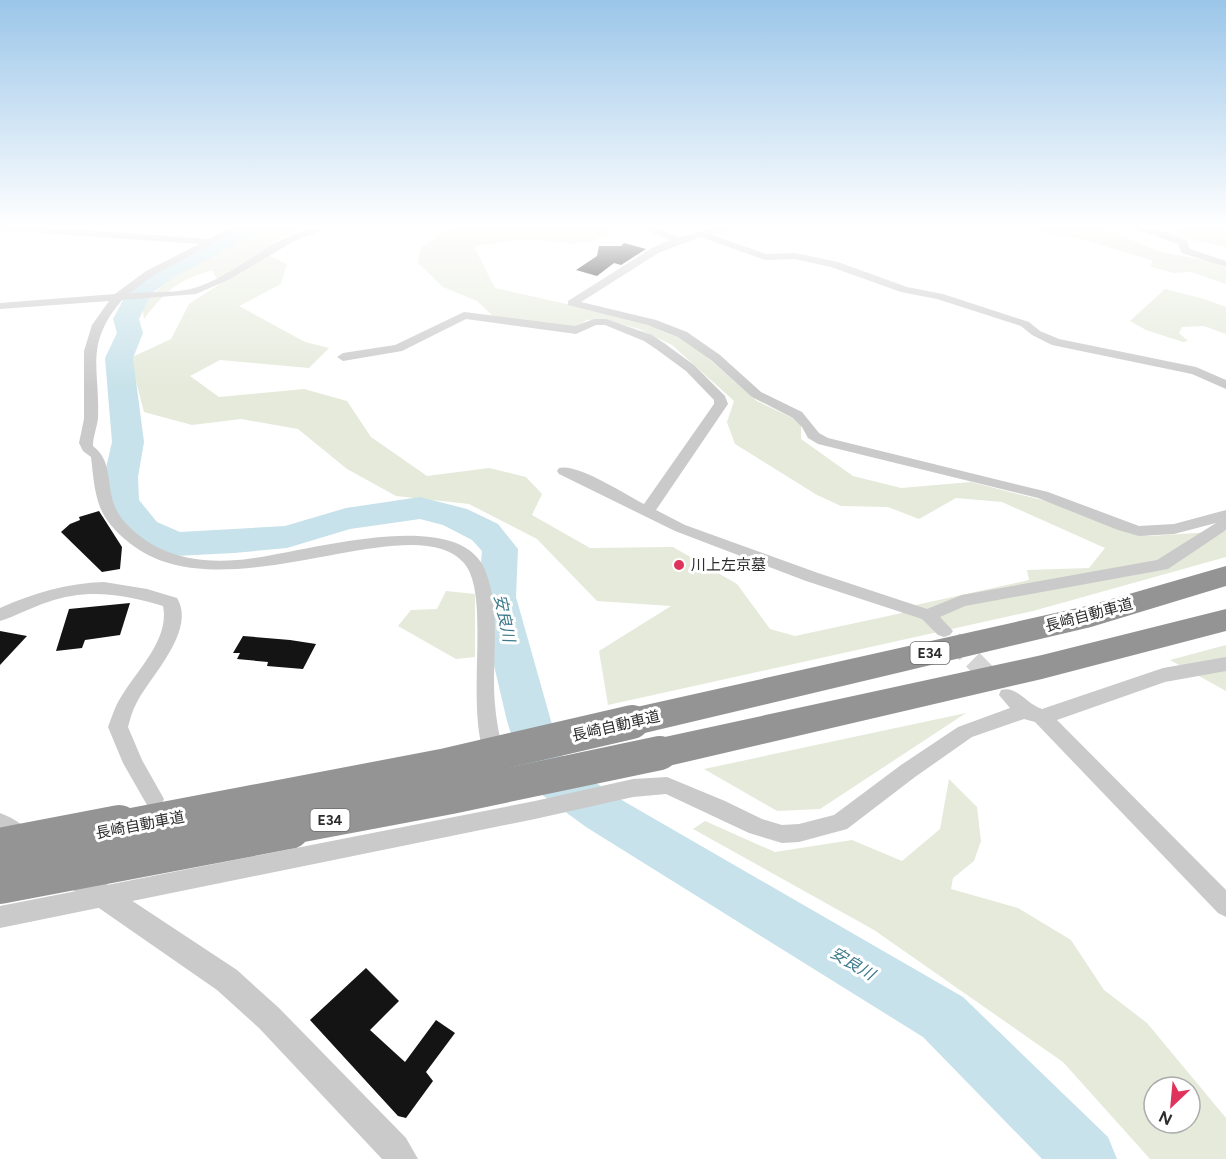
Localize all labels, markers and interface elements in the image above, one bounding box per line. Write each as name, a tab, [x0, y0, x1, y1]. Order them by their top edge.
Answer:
place label: 川上左京墓	[691, 556, 766, 574]
marker: 川上左京墓	[672, 558, 686, 572]
water label: 安良川	[490, 593, 519, 646]
street label: 長崎自動車道	[1043, 595, 1135, 635]
road number: E34	[910, 642, 950, 664]
street label: 長崎自動車道	[570, 707, 662, 745]
street label: 長崎自動車道	[94, 808, 186, 842]
road number: E34	[310, 809, 350, 831]
water label: 安良川	[827, 943, 880, 985]
north arrow	[1142, 1075, 1202, 1135]
text: N	[1156, 1107, 1175, 1129]

